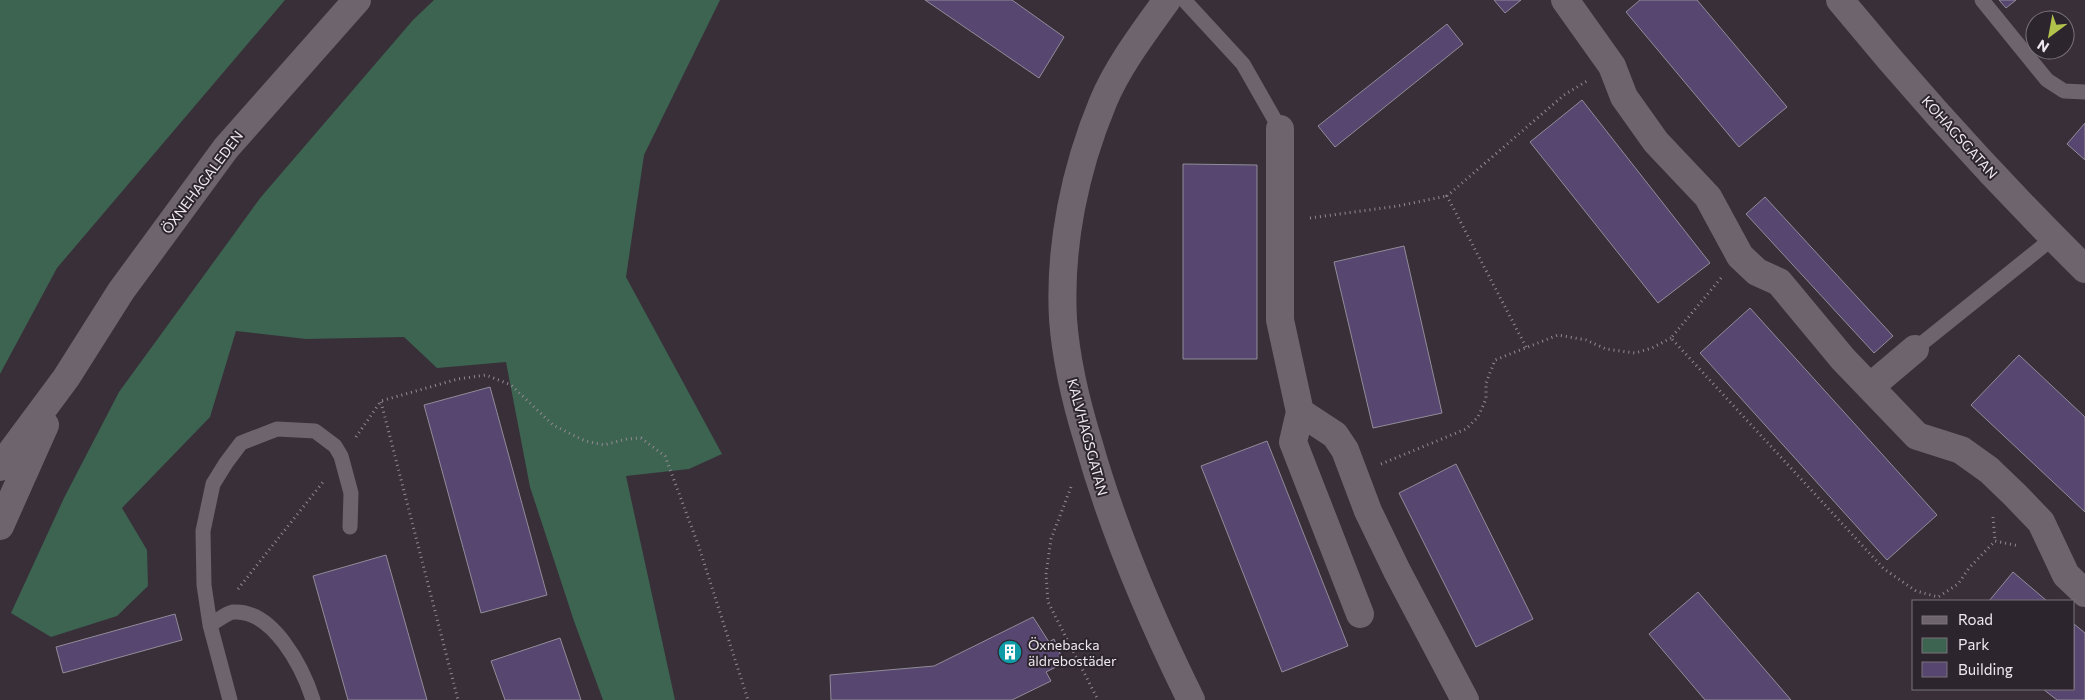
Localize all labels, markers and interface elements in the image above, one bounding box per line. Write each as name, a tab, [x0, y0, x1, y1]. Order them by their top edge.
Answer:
north arrow	[2025, 10, 2075, 60]
text: N	[2034, 36, 2052, 56]
street label: KOHAGSGATAN	[1918, 92, 2002, 182]
street label: ÖXNEHAGALEDEN	[158, 127, 246, 237]
street label: KALVHAGSGATAN	[1064, 377, 1112, 497]
legend	[1912, 600, 2075, 690]
text: Road	[1958, 610, 1993, 628]
text: Park	[1958, 635, 1989, 653]
place label: Öxnebacka äldrebostäder	[1028, 636, 1117, 669]
building icon: Öxnebacka äldrebostäder	[997, 639, 1023, 665]
text: Building	[1958, 660, 2013, 678]

